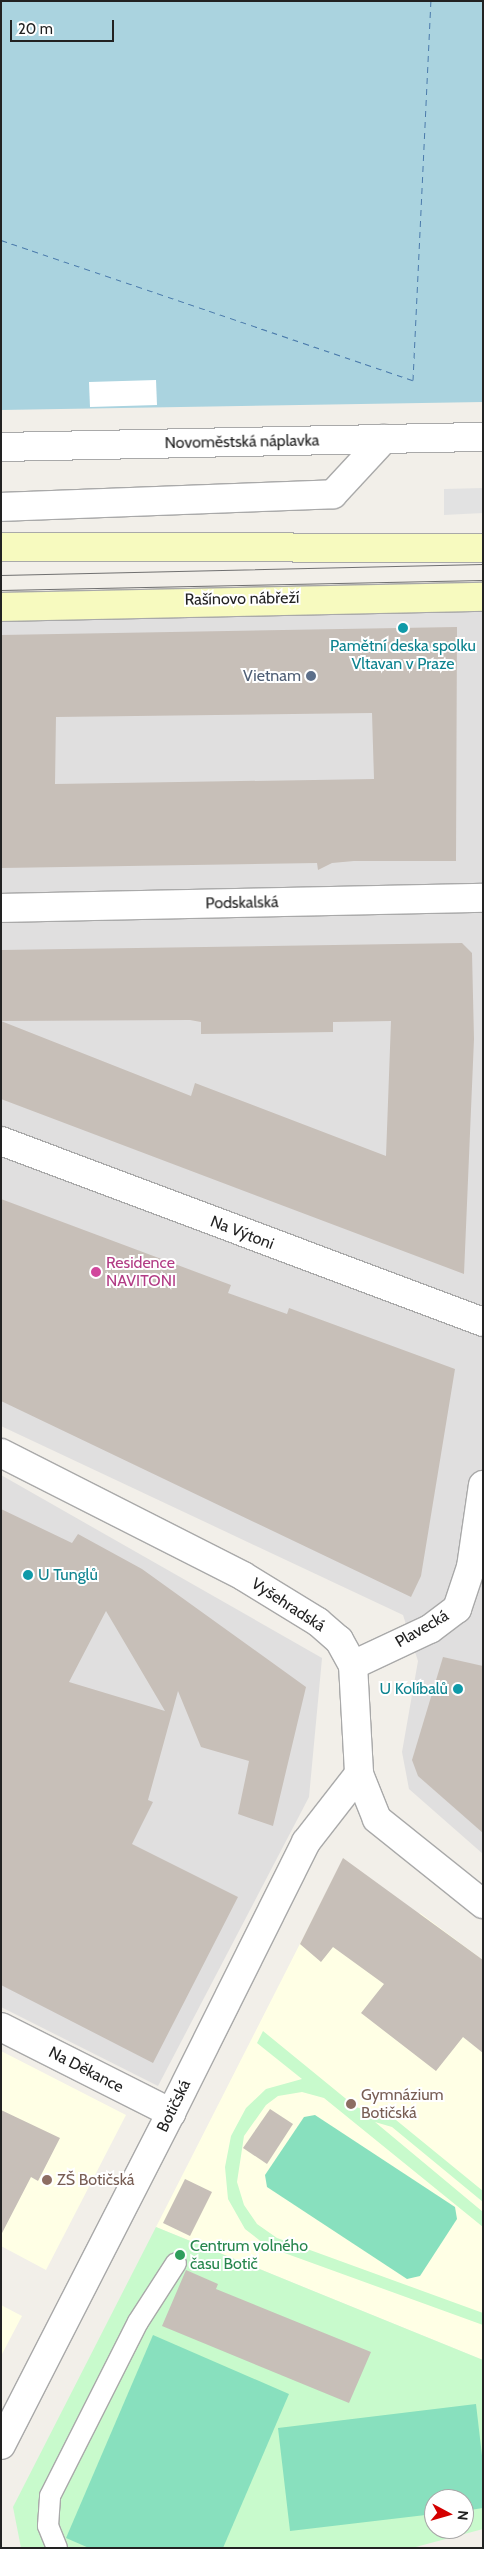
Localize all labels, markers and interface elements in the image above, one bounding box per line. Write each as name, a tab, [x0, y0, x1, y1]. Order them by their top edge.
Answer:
scale bar	[12, 10, 116, 42]
text: 20 m	[18, 20, 53, 38]
street label: Novoměstská náplavka	[164, 431, 320, 453]
street label: Rašínovo nábřeží	[185, 588, 299, 610]
marker: Pamětní deska spolku Vltavan v Praze	[397, 622, 409, 634]
place label: Pamětní deska spolku Vltavan v Praze	[330, 636, 476, 674]
place label: Vietnam	[243, 666, 301, 686]
marker: Vietnam	[305, 670, 317, 682]
street label: Podskalská	[205, 893, 279, 913]
street label: Na Výtoni	[208, 1212, 276, 1254]
place label: Residence NAVITONI	[106, 1253, 176, 1291]
marker: Residence NAVITONI	[90, 1266, 102, 1278]
place label: U Tunglů	[38, 1565, 98, 1585]
marker: U Tunglů	[22, 1569, 34, 1581]
street label: Vyšehradská	[248, 1574, 328, 1636]
street label: Plavecká	[392, 1606, 452, 1652]
place label: U Kolíbalů	[380, 1679, 448, 1699]
marker: U Kolíbalů	[452, 1683, 464, 1695]
street label: Na Děkance	[45, 2043, 127, 2097]
street label: Botičská	[153, 2077, 195, 2135]
place label: Gymnázium Botičská	[361, 2085, 444, 2123]
marker: Gymnázium Botičská	[345, 2098, 357, 2110]
place label: ZŠ Botičská	[57, 2170, 134, 2190]
marker: ZŠ Botičská	[41, 2174, 53, 2186]
place label: Centrum volného času Botič	[190, 2236, 308, 2274]
marker: Centrum volného času Botič	[174, 2249, 186, 2261]
north arrow	[424, 2489, 474, 2539]
text: N	[453, 2510, 472, 2521]

